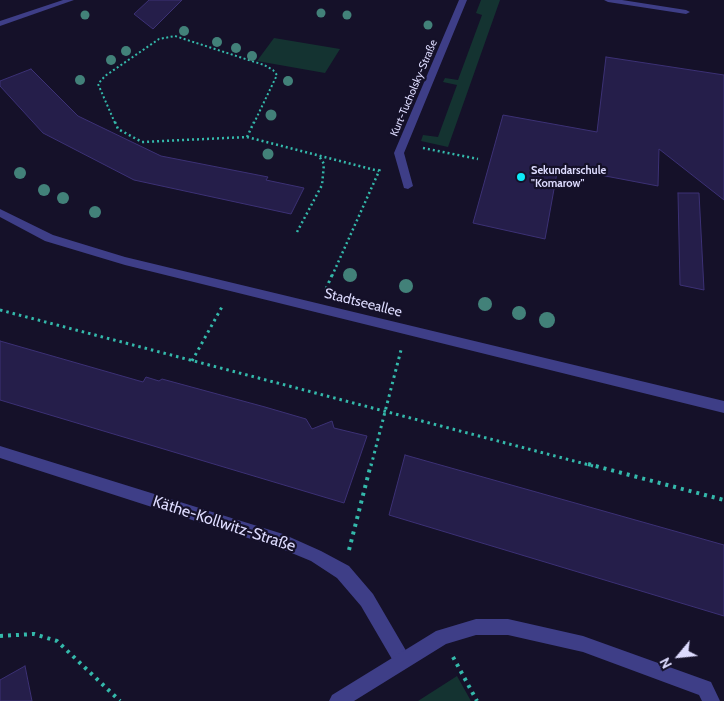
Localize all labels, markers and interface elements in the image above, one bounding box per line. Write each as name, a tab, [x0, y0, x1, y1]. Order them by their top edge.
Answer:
street label: Kurt-Tucholsky-Straße	[388, 38, 440, 138]
place label: Sekundarschule "Komarow"	[531, 164, 606, 190]
marker: Sekundarschule "Komarow"	[515, 171, 527, 183]
street label: Stadtseeallee	[322, 285, 404, 321]
street label: Käthe-Kollwitz-Straße	[150, 492, 298, 556]
north arrow	[654, 631, 704, 681]
text: N	[655, 654, 676, 672]

